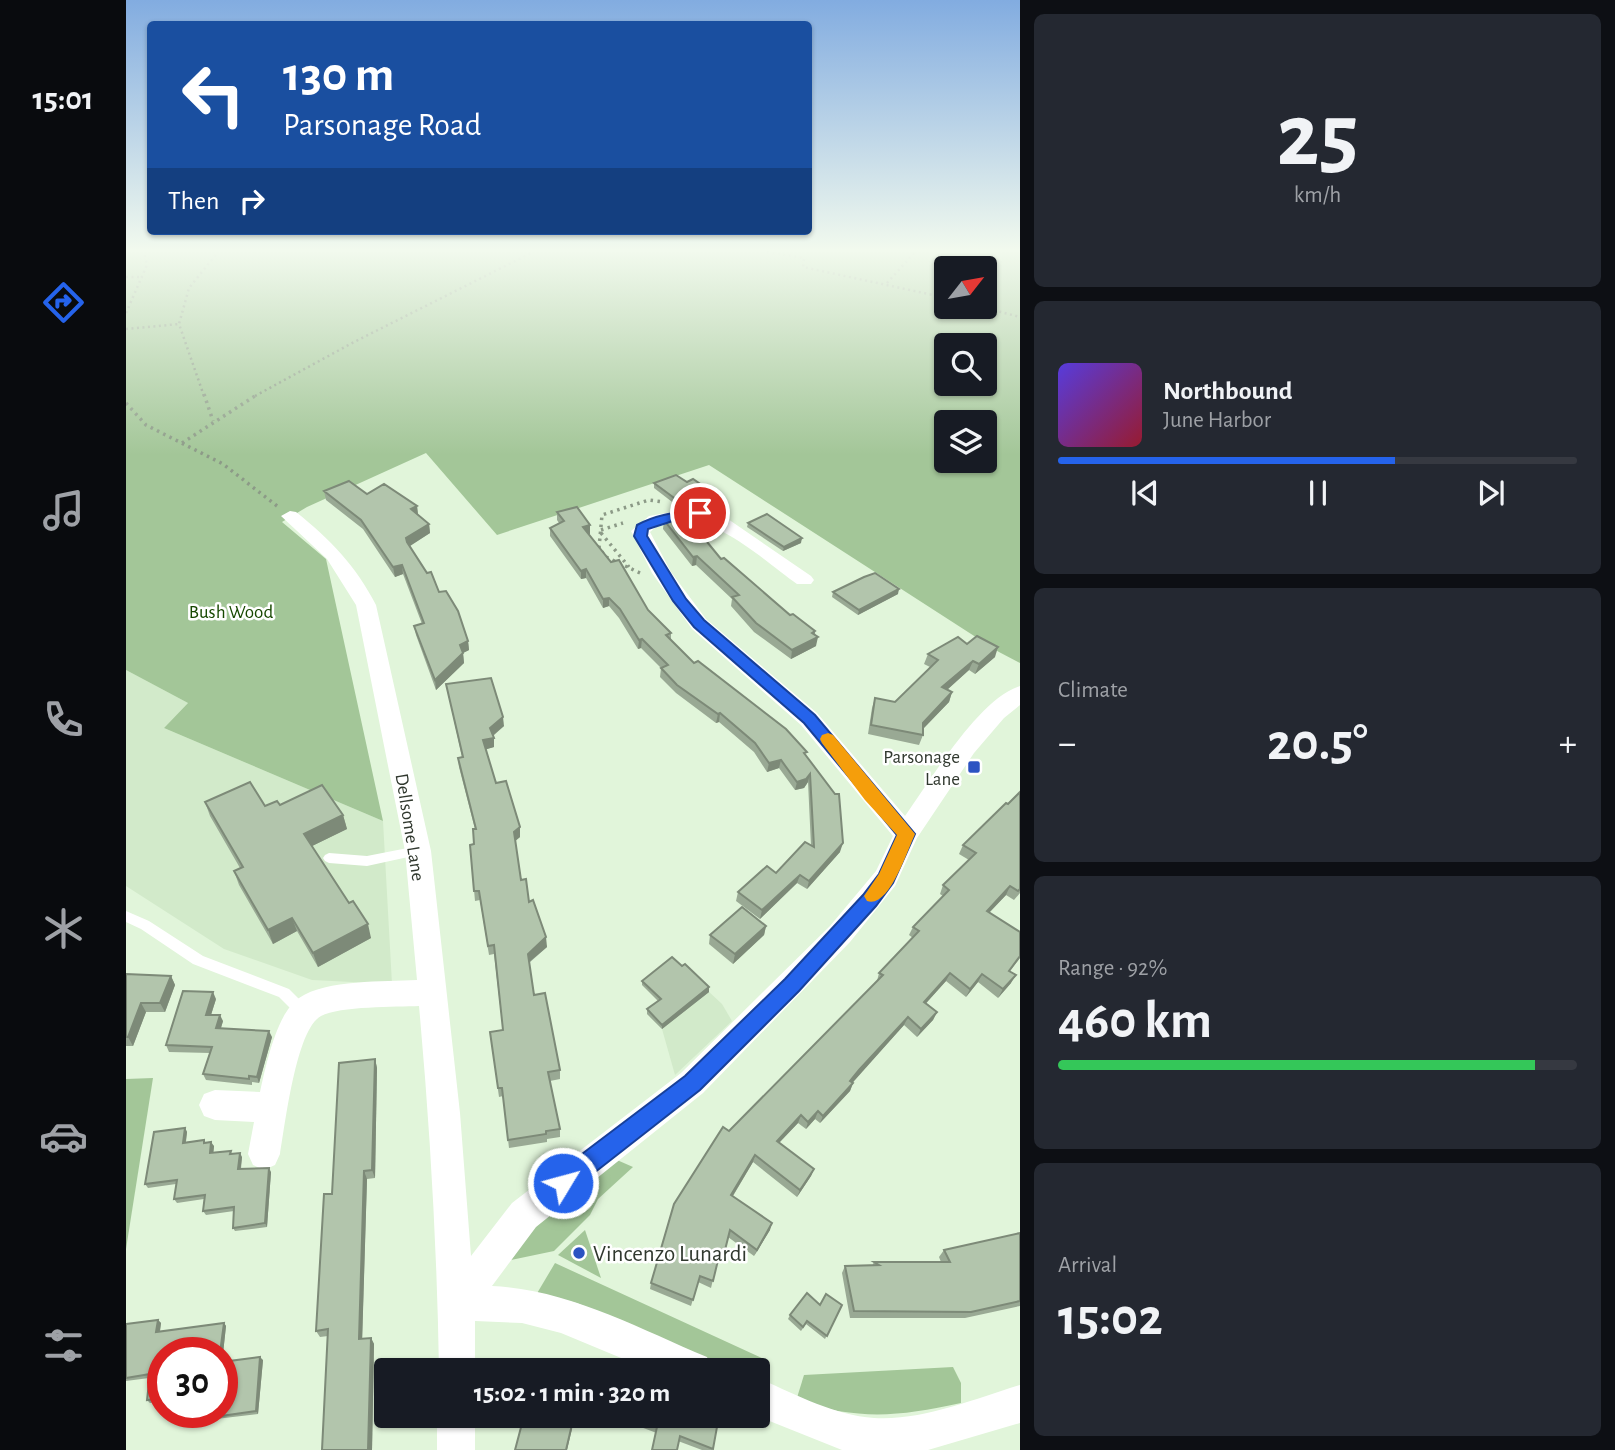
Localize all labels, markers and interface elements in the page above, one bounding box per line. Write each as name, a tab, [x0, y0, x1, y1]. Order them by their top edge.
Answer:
icon: left	[168, 49, 259, 140]
text: 130 m	[283, 51, 394, 100]
text: 15:01	[33, 83, 93, 115]
text: 25	[1276, 91, 1359, 182]
text: Parsonage Road	[283, 109, 481, 141]
icon: right	[233, 182, 271, 220]
text: km/h	[1294, 184, 1341, 207]
text: Then	[168, 188, 219, 214]
north arrow	[934, 256, 998, 318]
map controls	[934, 256, 997, 473]
icon: directions	[39, 278, 88, 327]
button: search	[934, 333, 997, 396]
text: Northbound	[1163, 378, 1292, 404]
text: June Harbor	[1163, 409, 1271, 432]
button: layers	[934, 410, 997, 473]
icon: previous	[1126, 474, 1164, 512]
icon: pause	[1299, 474, 1337, 512]
icon: next	[1472, 474, 1510, 512]
pin	[670, 483, 730, 543]
icon: music	[39, 486, 88, 535]
icon: arrive	[681, 494, 719, 532]
park label: Bush Wood	[189, 603, 273, 622]
text: Climate	[1058, 679, 1128, 702]
icon: phone	[39, 695, 88, 744]
text: 20.5°	[1267, 717, 1368, 769]
text: −	[1058, 725, 1076, 763]
text: +	[1559, 725, 1577, 763]
place label: Parsonage Lane	[883, 748, 960, 789]
marker: Parsonage Lane	[966, 759, 982, 775]
street label: Dellsome Lane	[392, 772, 427, 882]
icon: climate	[39, 904, 88, 953]
text: Range · 92%	[1058, 957, 1167, 980]
text: 460 km	[1058, 995, 1212, 1047]
icon: car	[39, 1112, 88, 1161]
position arrow	[526, 1146, 600, 1220]
place label: Vincenzo Lunardi	[593, 1243, 747, 1266]
marker: Vincenzo Lunardi	[571, 1245, 587, 1261]
text: Arrival	[1058, 1254, 1117, 1277]
text: 15:02	[1058, 1292, 1163, 1344]
icon: filters	[39, 1321, 88, 1370]
speed limit sign: 30	[147, 1337, 238, 1428]
text: 15:02 · 1 min · 320 m	[474, 1380, 670, 1406]

